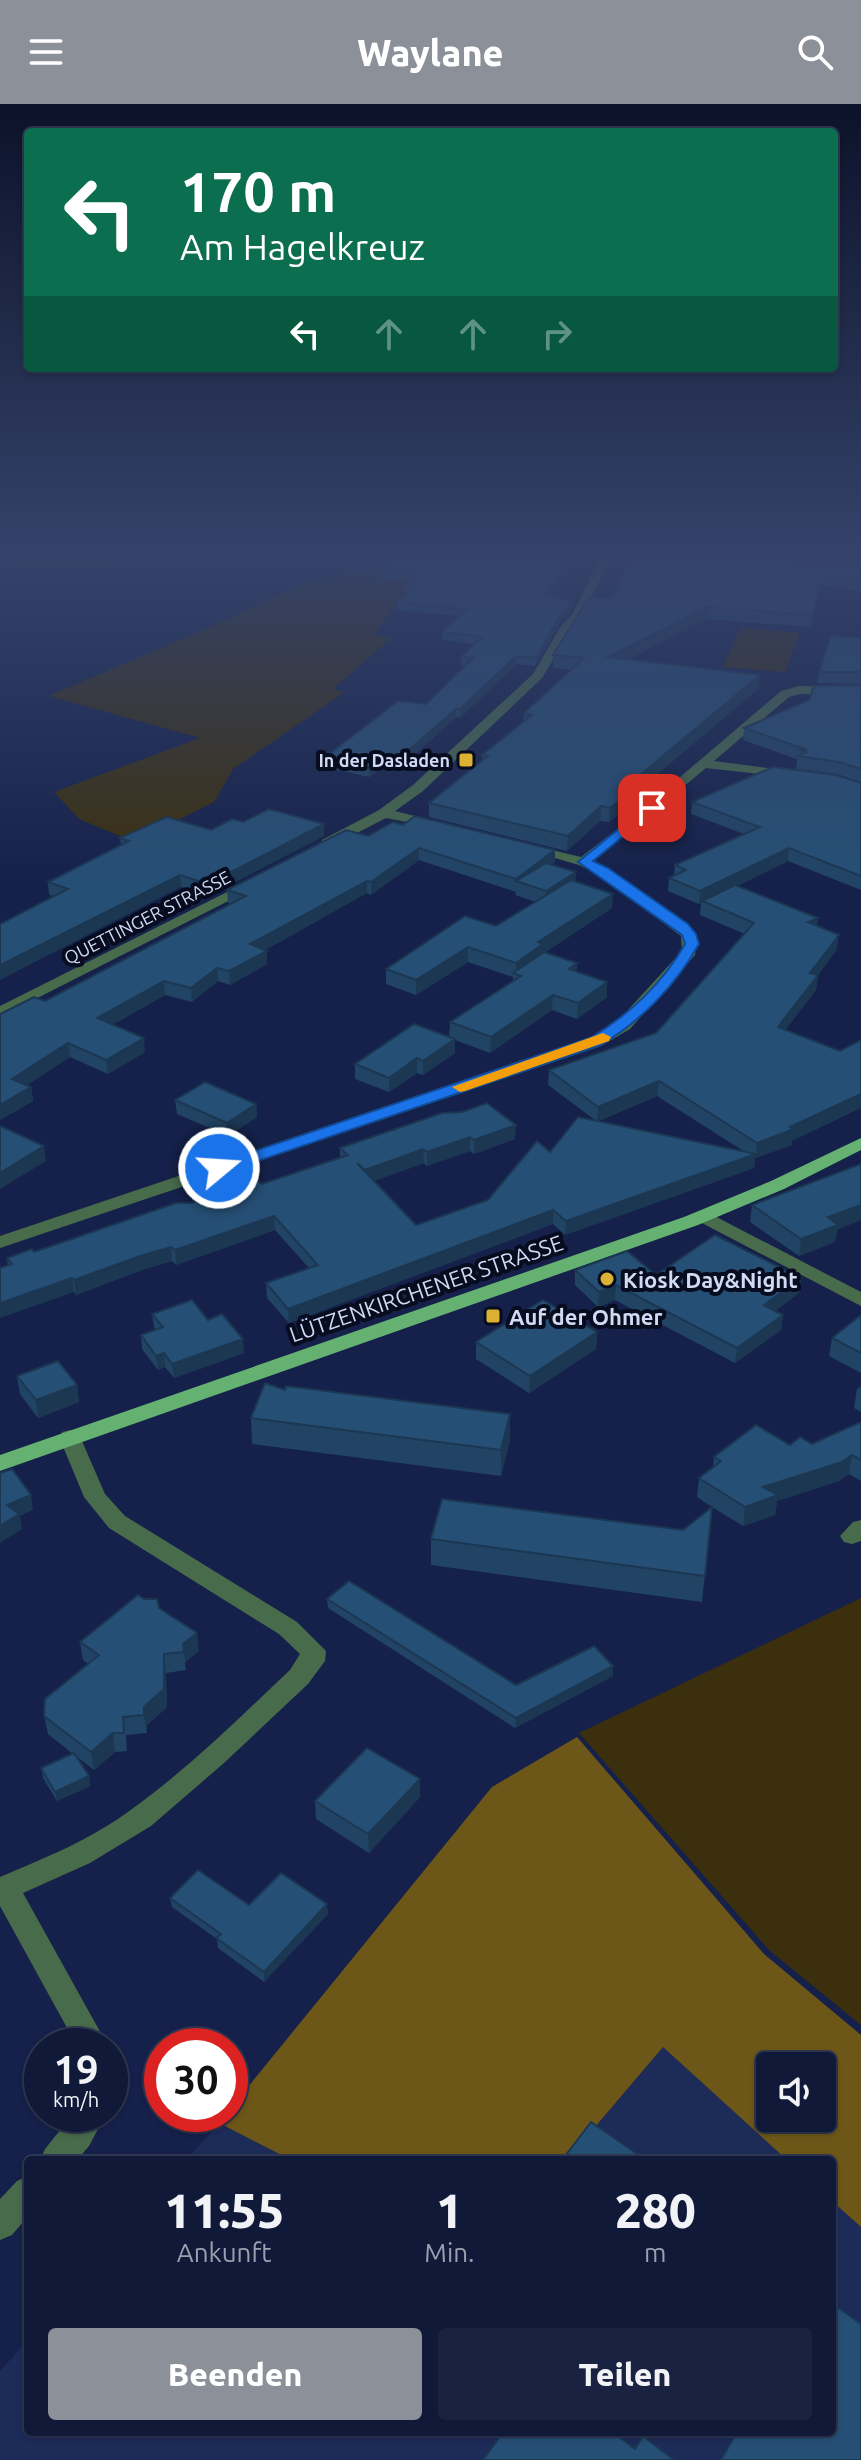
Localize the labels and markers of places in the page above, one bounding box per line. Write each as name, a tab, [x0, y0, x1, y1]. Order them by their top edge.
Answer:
place label: In der Dasladen	[318, 750, 450, 770]
marker: In der Dasladen	[457, 751, 475, 769]
pin	[618, 774, 686, 842]
place label: Kiosk Day&Night	[623, 1267, 798, 1292]
marker: Kiosk Day&Night	[598, 1270, 616, 1288]
place label: Auf der Ohmer	[509, 1304, 663, 1329]
marker: Auf der Ohmer	[484, 1307, 502, 1325]

